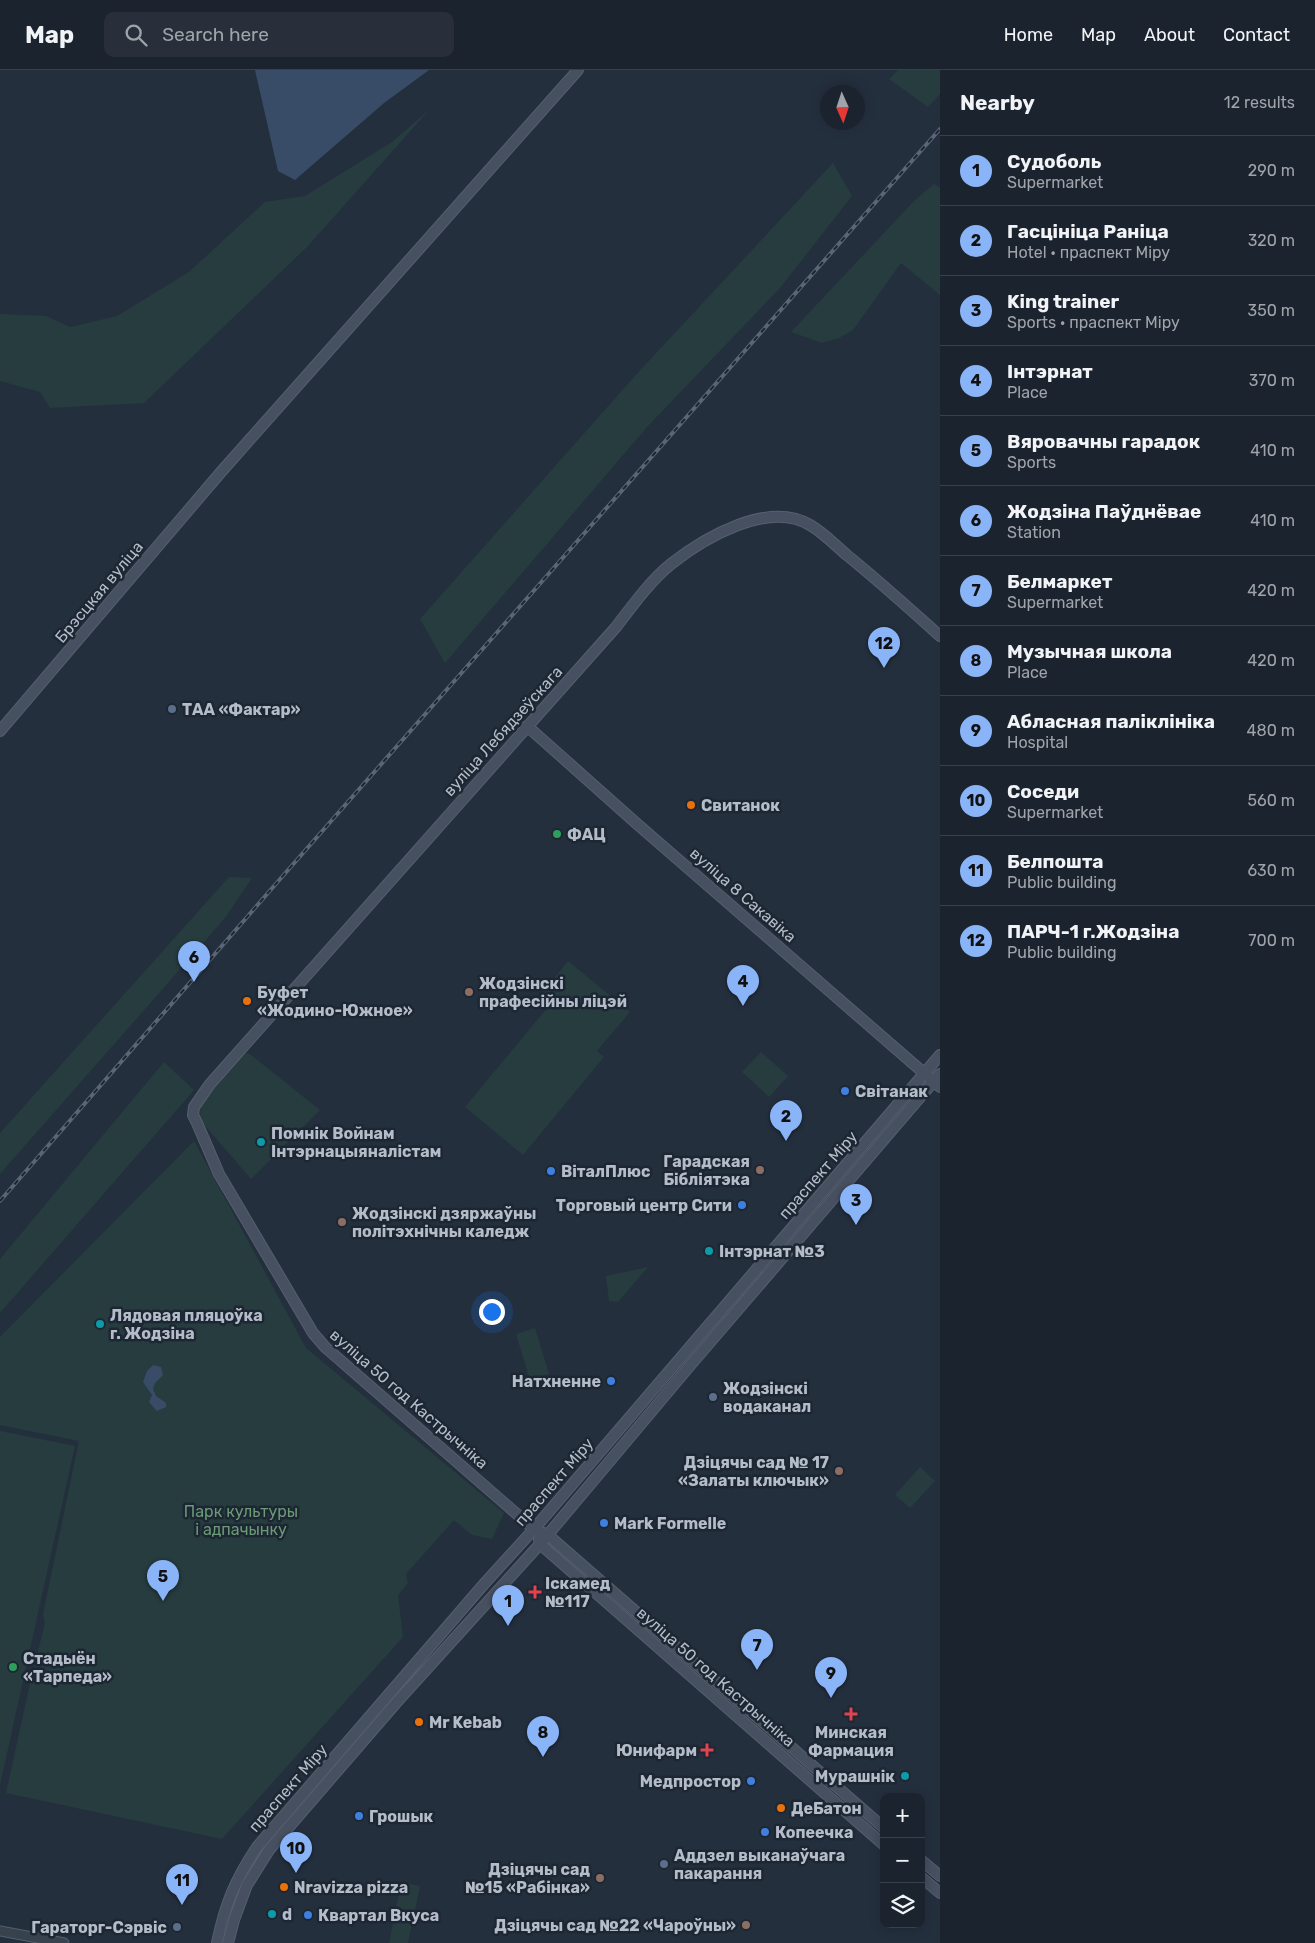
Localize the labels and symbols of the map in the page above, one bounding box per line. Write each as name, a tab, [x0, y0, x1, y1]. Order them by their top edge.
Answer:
north arrow	[820, 85, 865, 130]
street label: Брэсцкая вуліца	[51, 537, 147, 647]
pin: 12	[868, 627, 900, 668]
street label: вуліца Лебядзеўскага	[440, 662, 566, 800]
place label: ТАА «Фактар»	[182, 700, 301, 719]
marker: ТАА «Фактар»	[166, 703, 178, 715]
place label: Свитанок	[701, 796, 780, 815]
marker: Свитанок	[685, 799, 697, 811]
place label: ФАЦ	[567, 825, 606, 844]
marker: ФАЦ	[551, 828, 563, 840]
street label: вуліца 8 Сакавіка	[686, 844, 800, 946]
pin: 6	[178, 941, 210, 982]
pin: 4	[727, 965, 759, 1006]
place label: Жодзінскі прафесійны ліцэй	[479, 974, 627, 1011]
place label: Буфет «Жодино-Южное»	[257, 983, 413, 1020]
marker: Жодзінскі прафесійны ліцэй	[463, 986, 475, 998]
marker: Буфет «Жодино-Южное»	[241, 995, 253, 1007]
place label: Світанак	[855, 1082, 928, 1101]
marker: Світанак	[839, 1085, 851, 1097]
pin: 2	[770, 1100, 802, 1141]
place label: Помнік Войнам Інтэрнацыяналістам	[271, 1124, 441, 1161]
street label: праспект Міру	[775, 1127, 862, 1223]
marker: Помнік Войнам Інтэрнацыяналістам	[255, 1136, 267, 1148]
place label: Гарадская Бібліятэка	[663, 1152, 750, 1189]
place label: ВіталПлюс	[561, 1162, 650, 1181]
marker: Гарадская Бібліятэка	[754, 1164, 766, 1176]
marker: ВіталПлюс	[545, 1165, 557, 1177]
pin: 3	[840, 1184, 872, 1225]
place label: Торговый центр Сити	[556, 1196, 732, 1215]
marker: Торговый центр Сити	[736, 1199, 748, 1211]
place label: Жодзінскі дзяржаўны політэхнічны каледж	[352, 1204, 536, 1241]
marker: Жодзінскі дзяржаўны політэхнічны каледж	[336, 1216, 348, 1228]
place label: Інтэрнат №3	[719, 1242, 825, 1261]
marker: Інтэрнат №3	[703, 1245, 715, 1257]
your location	[479, 1299, 505, 1325]
place label: Лядовая пляцоўка г. Жодзіна	[110, 1306, 263, 1343]
marker: Лядовая пляцоўка г. Жодзіна	[94, 1318, 106, 1330]
street label: вуліца 50 год Кастрычніка	[326, 1325, 492, 1473]
place label: Натхненне	[512, 1372, 601, 1391]
marker: Натхненне	[605, 1375, 617, 1387]
place label: Жодзінскі водаканал	[723, 1379, 811, 1416]
marker: Жодзінскі водаканал	[707, 1391, 719, 1403]
street label: праспект Міру	[511, 1434, 598, 1530]
place label: Дзіцячы сад № 17 «Залаты ключык»	[678, 1453, 829, 1490]
marker: Дзіцячы сад № 17 «Залаты ключык»	[833, 1465, 845, 1477]
park label: Парк культуры і адпачынку	[184, 1502, 298, 1539]
place label: Mark Formelle	[614, 1514, 726, 1533]
marker: Mark Formelle	[598, 1517, 610, 1529]
pin: 5	[147, 1560, 179, 1601]
place label: Іскамед №117	[545, 1574, 611, 1611]
pin: 1	[492, 1585, 524, 1626]
marker: Іскамед №117	[529, 1586, 541, 1598]
street label: вуліца 50 год Кастрычніка	[633, 1603, 799, 1751]
pin: 7	[741, 1629, 773, 1670]
place label: Стадыён «Тарпеда»	[23, 1649, 112, 1686]
pin: 9	[815, 1657, 847, 1698]
marker: Стадыён «Тарпеда»	[7, 1661, 19, 1673]
marker: Минская Фармация	[845, 1708, 857, 1720]
place label: Mr Kebab	[429, 1713, 502, 1732]
marker: Mr Kebab	[413, 1716, 425, 1728]
pin: 8	[527, 1716, 559, 1757]
place label: Минская Фармация	[808, 1723, 894, 1760]
street label: праспект Міру	[245, 1740, 332, 1836]
place label: Юнифарм	[616, 1741, 697, 1760]
marker: Юнифарм	[701, 1744, 713, 1756]
place label: Мурашнік	[815, 1767, 895, 1786]
marker: Мурашнік	[899, 1770, 911, 1782]
place label: Медпростор	[640, 1772, 741, 1791]
marker: Медпростор	[745, 1775, 757, 1787]
place label: ДеБатон	[791, 1799, 862, 1818]
marker: ДеБатон	[775, 1802, 787, 1814]
place label: Грошык	[369, 1807, 434, 1826]
marker: Грошык	[353, 1810, 365, 1822]
place label: Копеечка	[775, 1823, 853, 1842]
marker: Копеечка	[759, 1826, 771, 1838]
pin: 10	[280, 1832, 312, 1873]
place label: Аддзел выканаўчага пакарання	[674, 1846, 845, 1883]
marker: Аддзел выканаўчага пакарання	[658, 1858, 670, 1870]
place label: Дзіцячы сад №15 «Рабінка»	[465, 1860, 590, 1897]
pin: 11	[166, 1864, 198, 1905]
marker: Дзіцячы сад №15 «Рабінка»	[594, 1872, 606, 1884]
place label: Nravizza pizza	[294, 1878, 408, 1897]
marker: Nravizza pizza	[278, 1881, 290, 1893]
place label: d	[282, 1905, 292, 1924]
place label: Квартал Вкуса	[318, 1906, 439, 1925]
marker: d	[266, 1908, 278, 1920]
marker: Квартал Вкуса	[302, 1909, 314, 1921]
place label: Дзіцячы сад №22 «Чароўны»	[494, 1916, 736, 1935]
place label: Гараторг-Сэрвіс	[31, 1918, 167, 1937]
marker: Дзіцячы сад №22 «Чароўны»	[740, 1919, 752, 1931]
marker: Гараторг-Сэрвіс	[171, 1921, 183, 1933]

